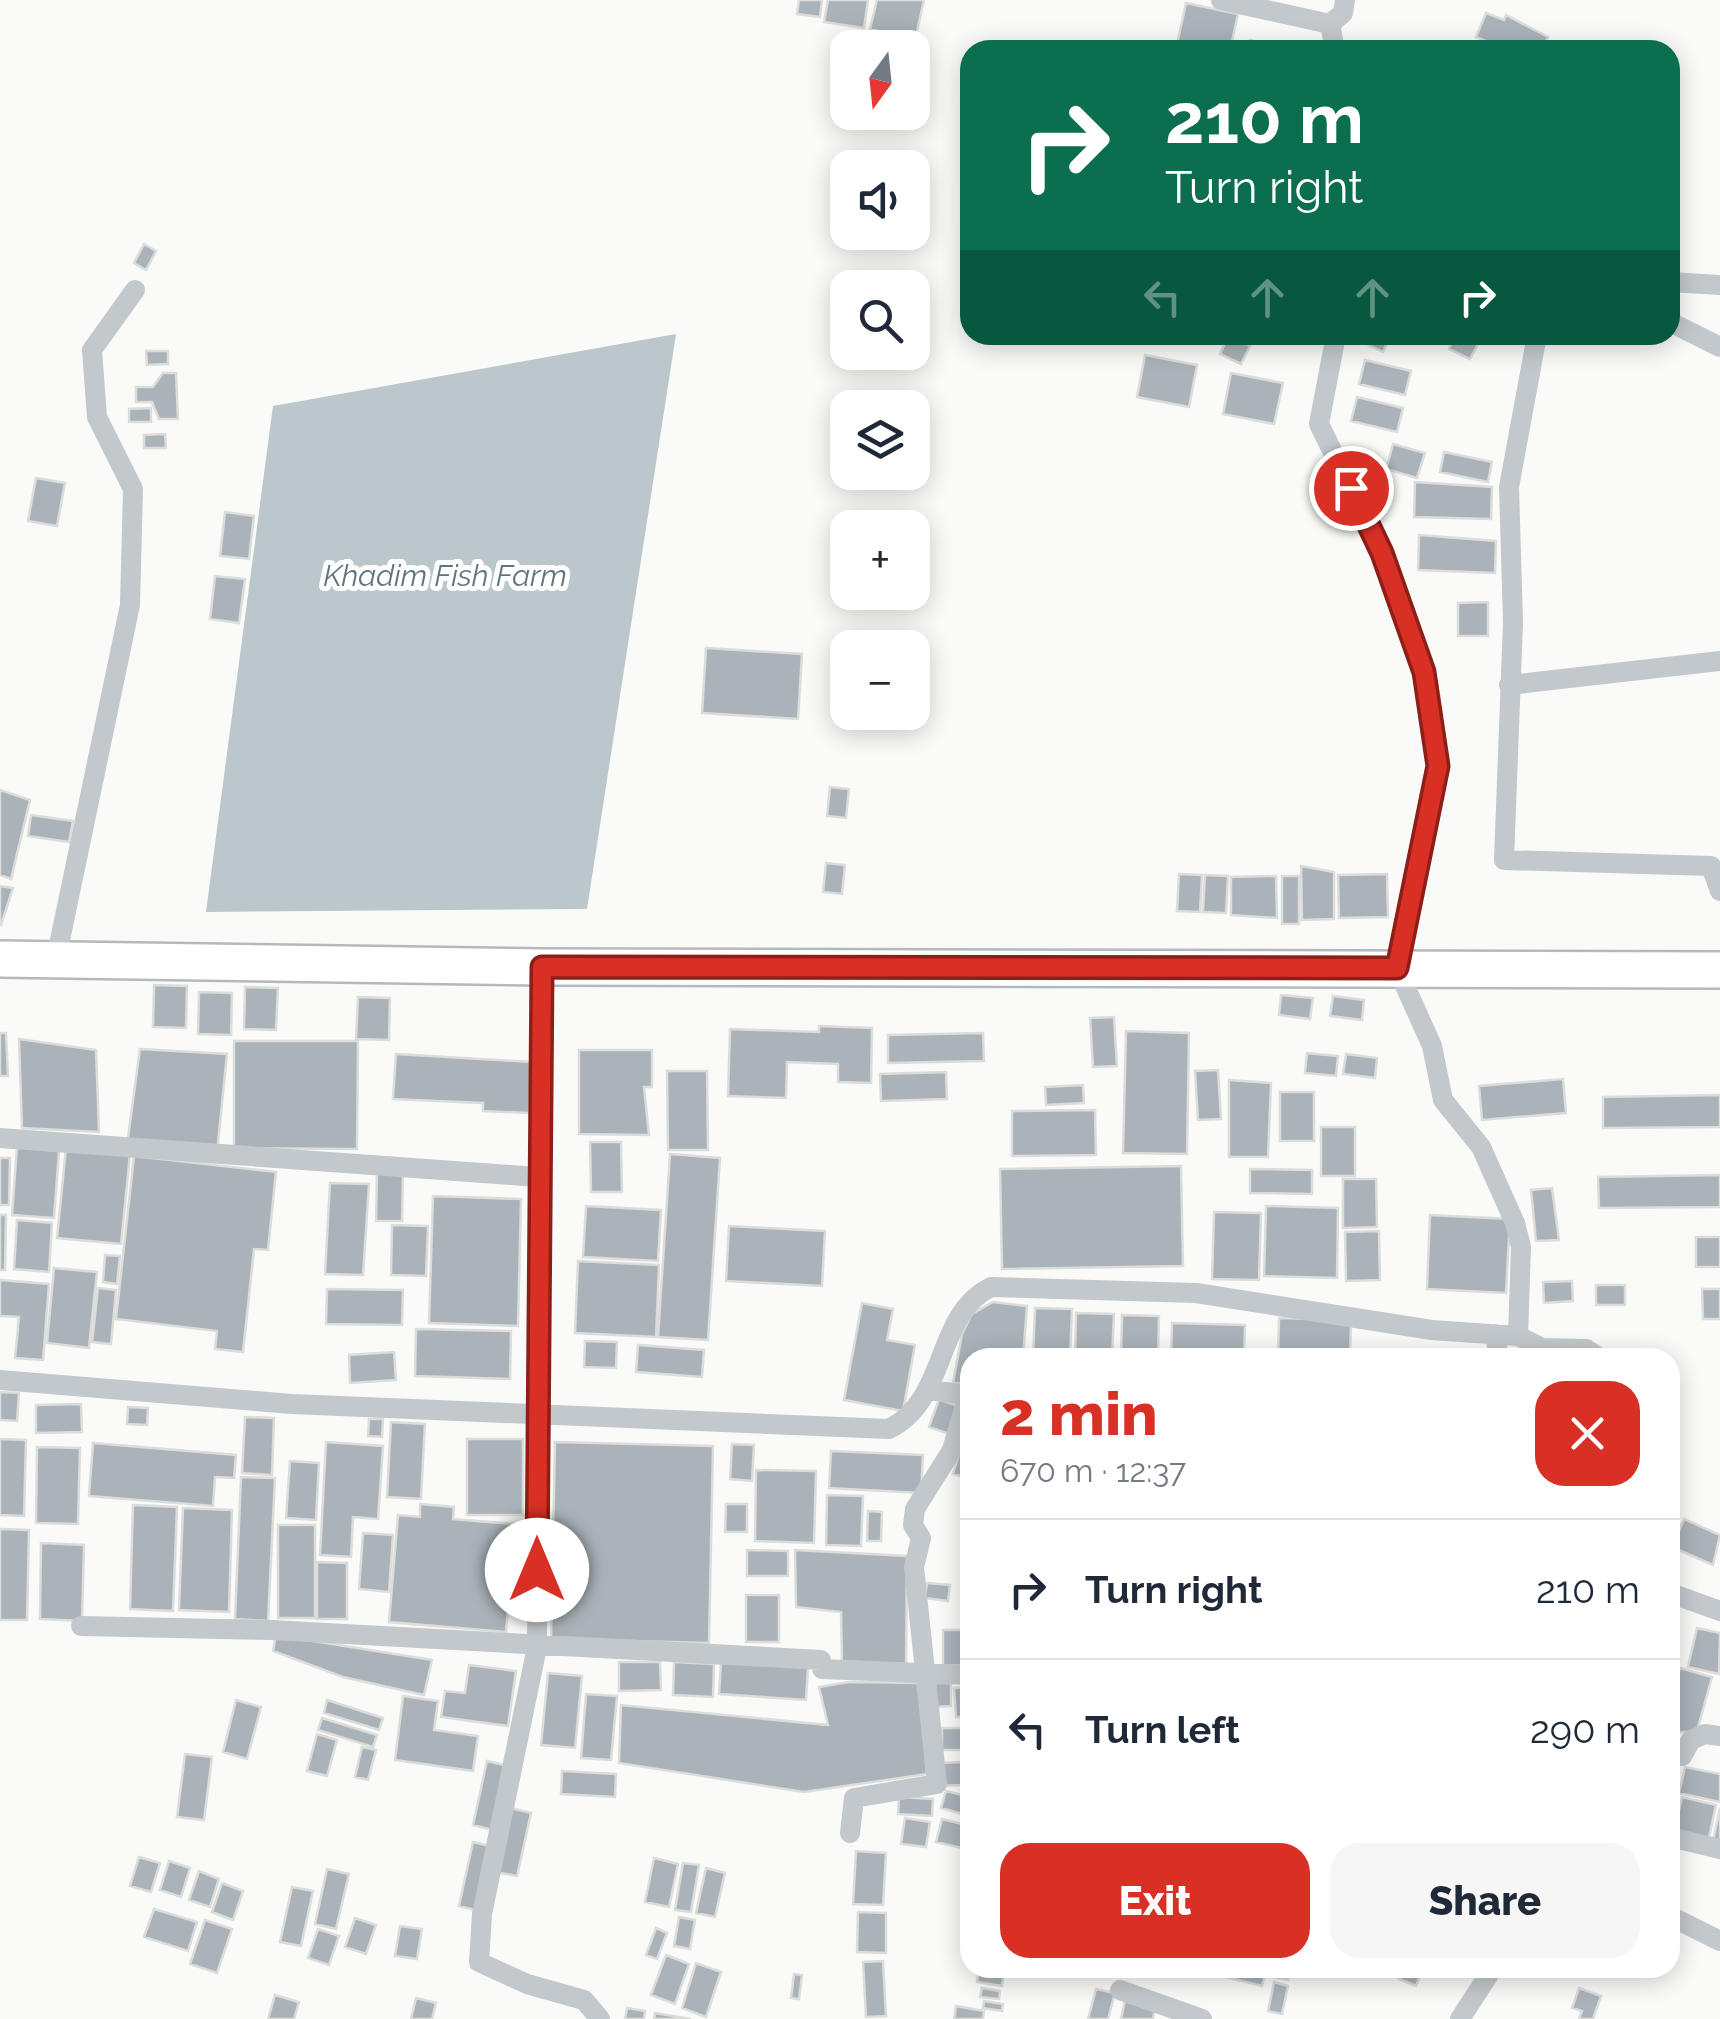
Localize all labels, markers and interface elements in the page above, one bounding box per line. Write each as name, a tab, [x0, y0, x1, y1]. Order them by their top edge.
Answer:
north arrow	[830, 30, 930, 130]
map controls	[830, 30, 930, 730]
text: 210 m	[1165, 77, 1364, 159]
icon: right	[1000, 80, 1130, 210]
button: sound	[830, 150, 930, 250]
text: Turn right	[1165, 161, 1363, 214]
button: search	[830, 270, 930, 370]
icon: left	[1135, 270, 1190, 325]
icon: ahead	[1240, 270, 1295, 325]
icon: ahead	[1345, 270, 1400, 325]
icon: right	[1450, 270, 1505, 325]
button: layers	[830, 390, 930, 490]
pin	[1309, 446, 1394, 531]
icon: arrive	[1324, 461, 1379, 516]
button: +	[830, 510, 930, 610]
water label: Khadim Fish Farm	[323, 558, 567, 593]
button: −	[830, 630, 930, 730]
text: 2 min	[1000, 1379, 1158, 1449]
button: close	[1535, 1381, 1640, 1486]
text: 670 m · 12:37	[1000, 1452, 1186, 1489]
position arrow	[485, 1518, 589, 1622]
icon: right	[1000, 1562, 1055, 1617]
text: Turn right	[1085, 1567, 1262, 1612]
text: 210 m	[1536, 1567, 1640, 1612]
icon: left	[1000, 1702, 1055, 1757]
text: Turn left	[1085, 1707, 1240, 1752]
text: 290 m	[1530, 1707, 1640, 1752]
button: Exit	[1000, 1843, 1310, 1958]
button: Share	[1330, 1843, 1640, 1958]

